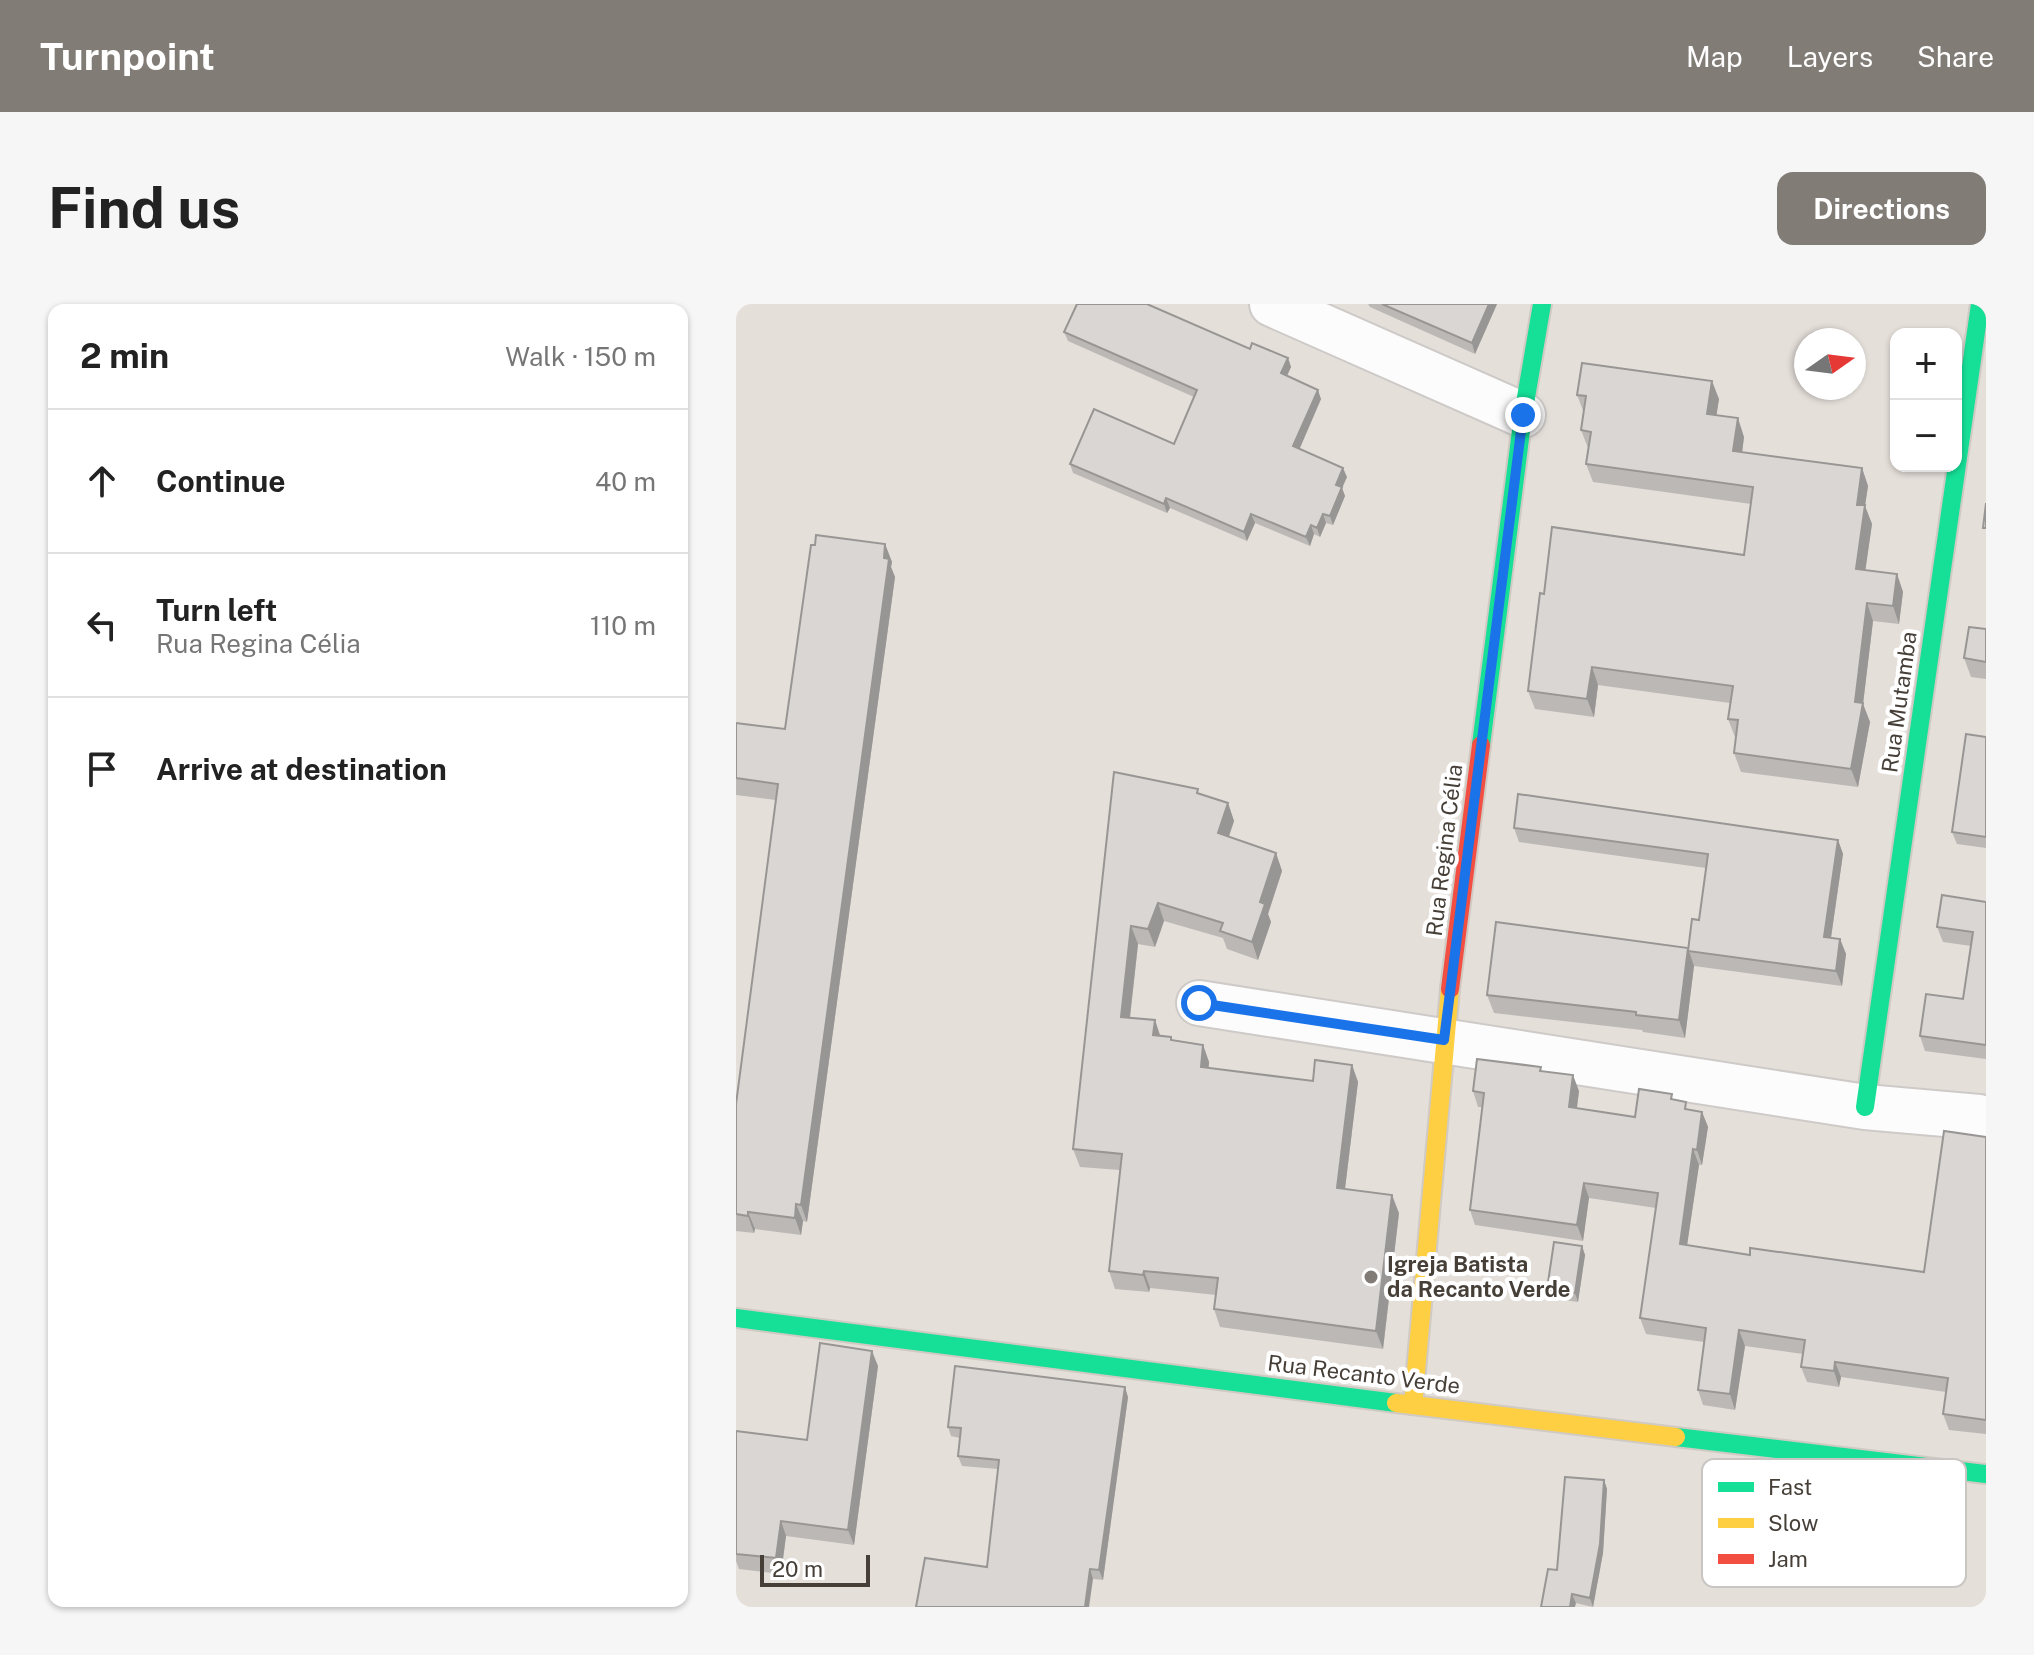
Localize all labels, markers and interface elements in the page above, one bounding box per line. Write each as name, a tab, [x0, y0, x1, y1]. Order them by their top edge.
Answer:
text: Turnpoint	[40, 34, 215, 79]
text: Map	[1686, 40, 1743, 73]
text: Layers	[1787, 40, 1873, 73]
text: Share	[1917, 40, 1994, 73]
button: Directions	[1777, 172, 1986, 245]
text: Find us	[48, 175, 240, 241]
north arrow	[1794, 328, 1866, 400]
map controls	[1890, 328, 1962, 472]
button: +	[1890, 328, 1962, 400]
text: 2 min	[80, 336, 169, 376]
text: Walk · 150 m	[505, 341, 656, 372]
route end	[1505, 397, 1541, 433]
button: −	[1890, 400, 1962, 472]
icon: ahead	[80, 459, 124, 503]
text: Continue	[156, 463, 286, 499]
text: 40 m	[595, 466, 656, 497]
text: Turn left	[156, 592, 277, 628]
icon: left	[80, 603, 124, 647]
text: 110 m	[590, 610, 656, 641]
text: Rua Regina Célia	[156, 628, 361, 659]
street label: Rua Mutamba	[1876, 630, 1922, 774]
icon: arrive	[80, 747, 124, 791]
text: Arrive at destination	[156, 751, 447, 787]
street label: Rua Regina Célia	[1421, 763, 1467, 937]
route start	[1181, 985, 1217, 1021]
place label: Igreja Batista da Recanto Verde	[1387, 1251, 1571, 1302]
marker: Igreja Batista da Recanto Verde	[1362, 1268, 1380, 1286]
street label: Rua Recanto Verde	[1266, 1349, 1462, 1399]
legend	[1702, 1459, 1966, 1587]
text: Fast	[1768, 1474, 1812, 1500]
text: Slow	[1768, 1510, 1818, 1536]
text: Jam	[1768, 1546, 1808, 1572]
scale bar	[760, 1551, 870, 1587]
text: 20 m	[772, 1556, 823, 1582]

